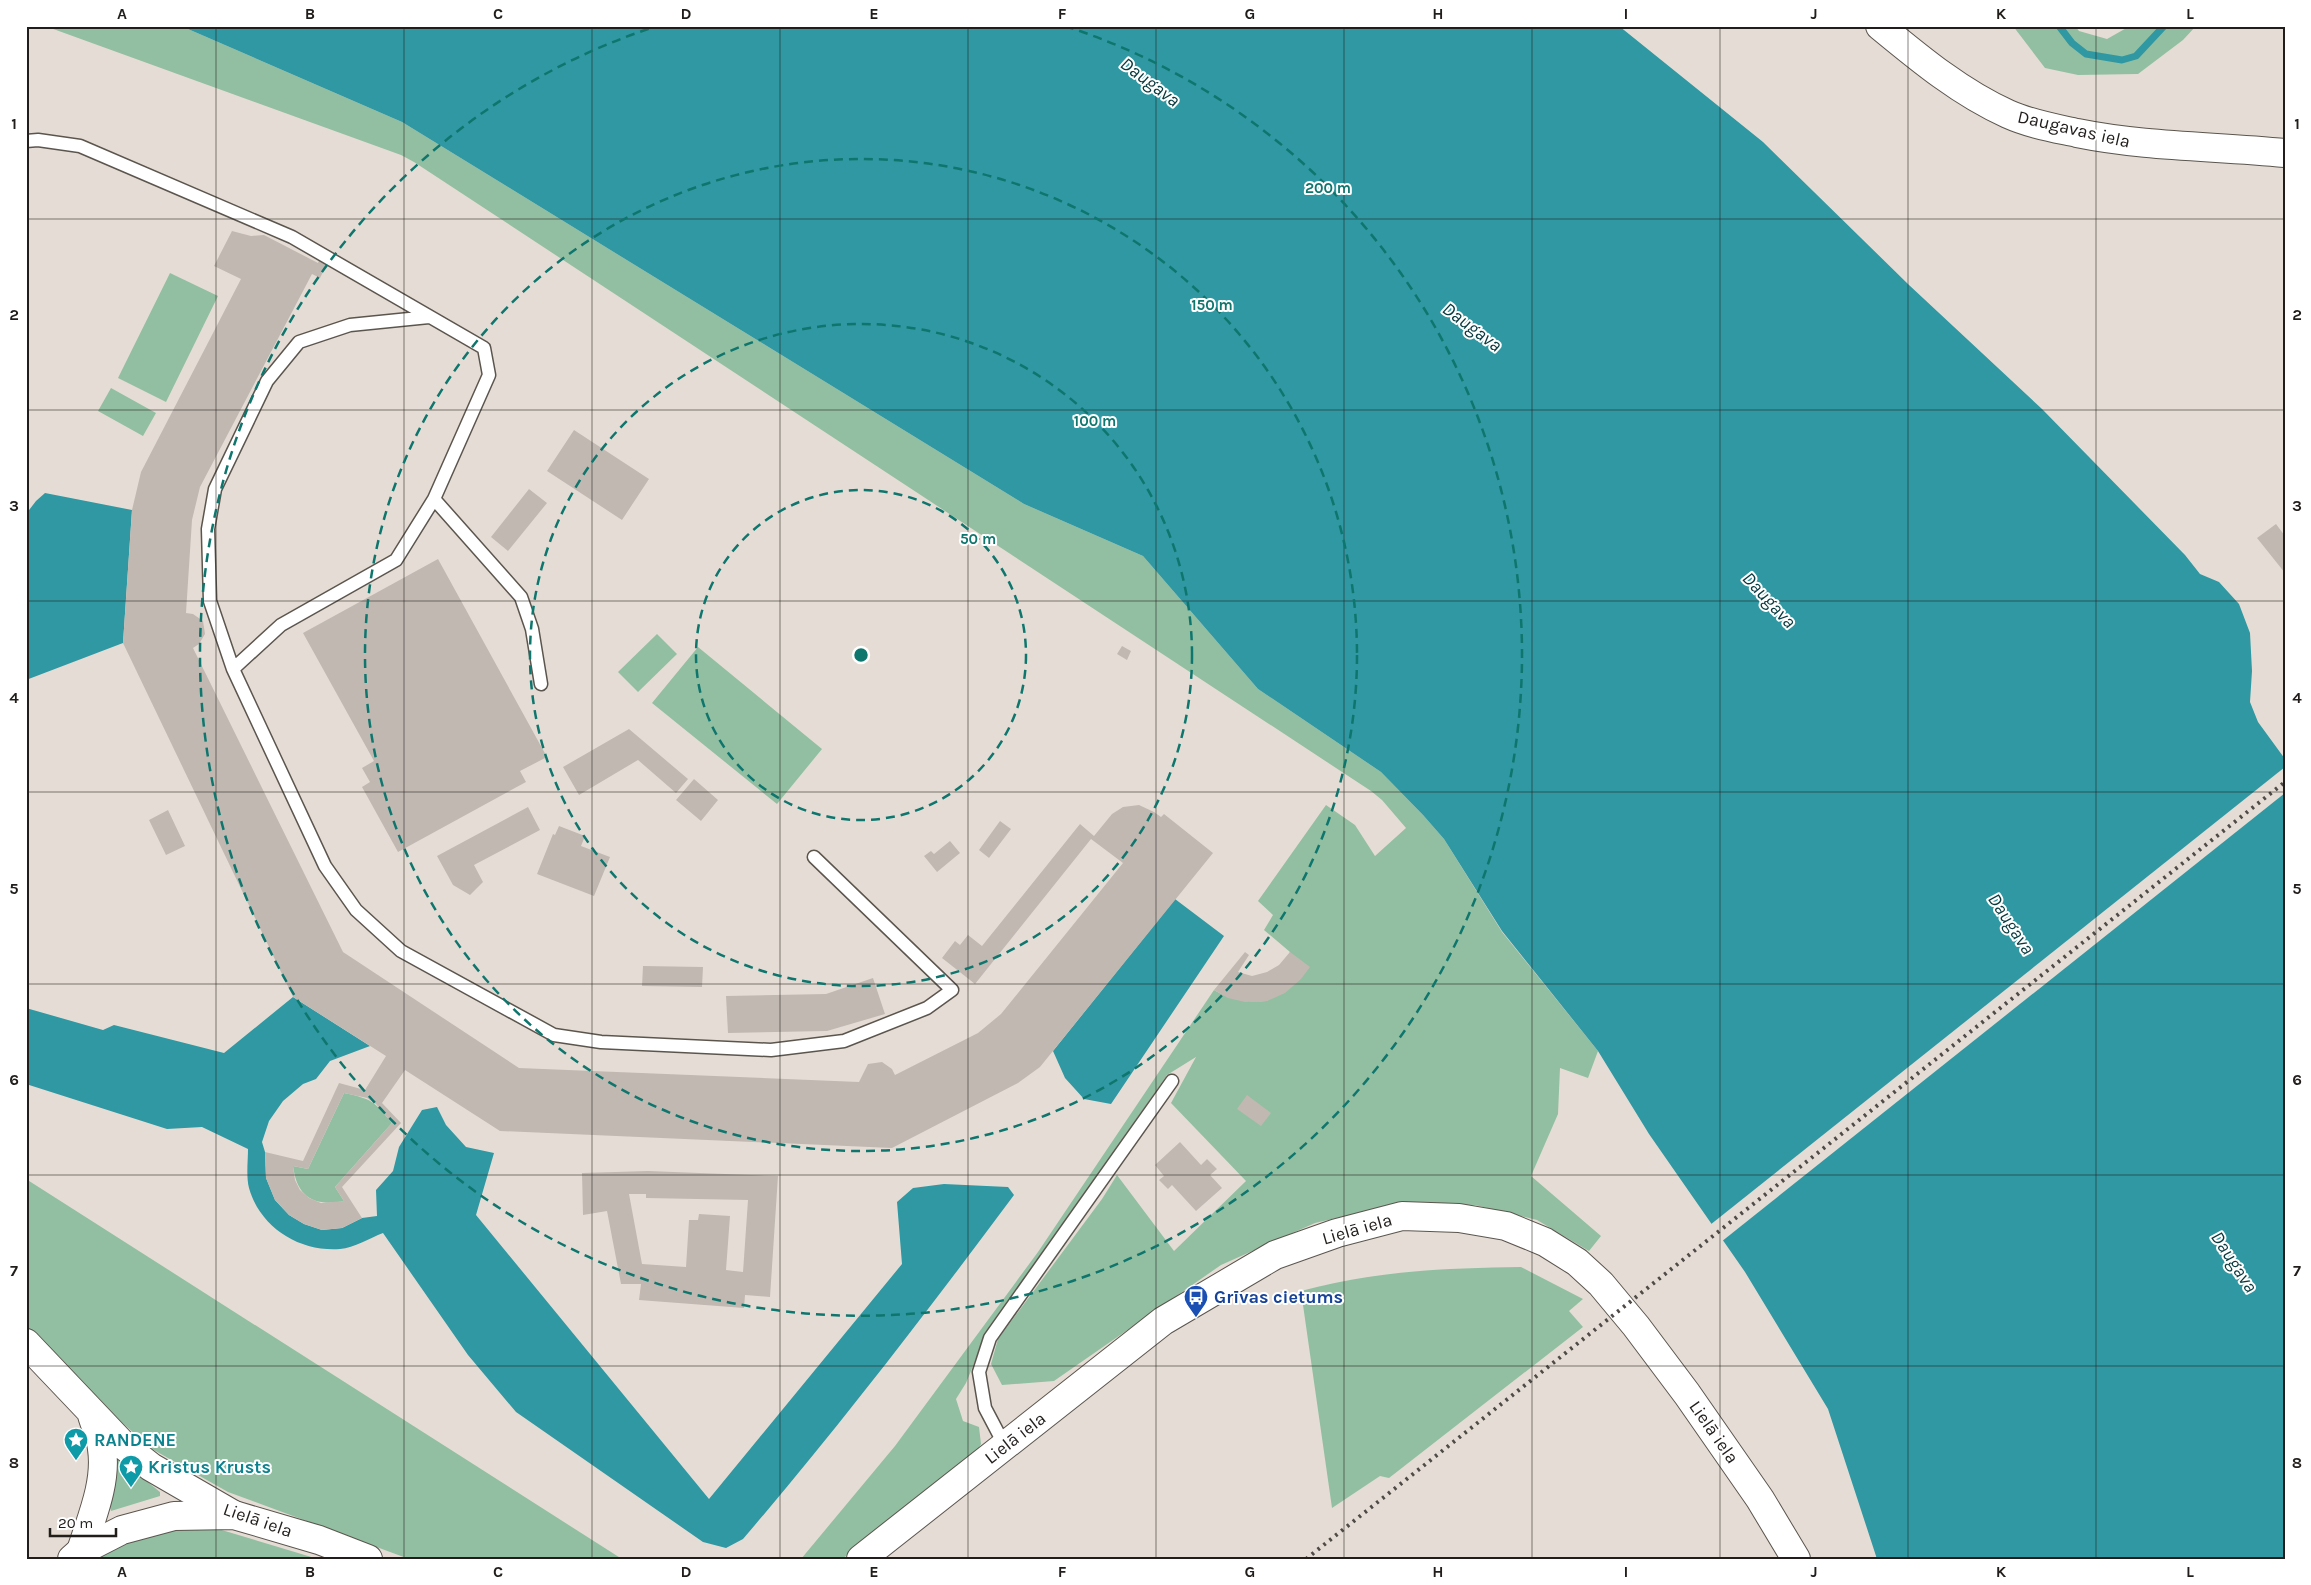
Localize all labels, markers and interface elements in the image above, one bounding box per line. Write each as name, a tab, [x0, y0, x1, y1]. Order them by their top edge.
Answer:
text: A	[117, 4, 127, 23]
text: B	[305, 4, 315, 23]
text: C	[493, 4, 503, 23]
text: D	[681, 4, 692, 23]
text: E	[869, 4, 879, 23]
text: F	[1058, 4, 1067, 23]
text: G	[1245, 4, 1255, 23]
text: H	[1432, 4, 1444, 23]
text: I	[1624, 4, 1628, 23]
text: J	[1810, 4, 1818, 23]
text: K	[1996, 4, 2007, 23]
text: L	[2186, 4, 2194, 23]
water label: Daugava	[1116, 53, 1184, 111]
street label: Daugavas iela	[2015, 105, 2133, 153]
text: 1	[11, 114, 17, 133]
text: 1	[2294, 114, 2300, 133]
text: 200 m	[1305, 179, 1351, 197]
text: 150 m	[1191, 296, 1233, 314]
water label: Daugava	[1438, 298, 1506, 356]
text: 2	[9, 305, 19, 324]
text: 2	[2292, 305, 2302, 324]
text: 100 m	[1074, 412, 1116, 430]
text: 3	[9, 496, 19, 515]
text: 3	[2292, 496, 2302, 515]
text: 50 m	[960, 530, 996, 548]
water label: Daugava	[1738, 567, 1800, 633]
centre of rings	[852, 646, 870, 664]
text: 4	[9, 688, 19, 707]
text: 4	[2292, 688, 2302, 707]
text: 5	[9, 879, 19, 898]
text: 5	[2292, 879, 2302, 898]
water label: Daugava	[1983, 889, 2039, 959]
text: 6	[9, 1070, 19, 1089]
text: 6	[2292, 1070, 2302, 1089]
street label: Lielā iela	[1319, 1209, 1395, 1249]
water label: Daugava	[2206, 1227, 2262, 1297]
text: 7	[10, 1261, 18, 1280]
text: 7	[2293, 1261, 2301, 1280]
bus stop icon: Grīvas cietums	[1183, 1284, 1209, 1318]
place label: Grīvas cietums	[1214, 1286, 1343, 1308]
street label: Lielā iela	[1684, 1396, 1744, 1468]
street label: Lielā iela	[980, 1407, 1050, 1469]
place icon: RANDENE	[63, 1427, 89, 1461]
place label: RANDENE	[94, 1429, 176, 1451]
text: 8	[9, 1453, 19, 1472]
text: 8	[2292, 1453, 2302, 1472]
place icon: Kristus Krusts	[118, 1454, 144, 1488]
place label: Kristus Krusts	[148, 1456, 271, 1478]
street label: Lielā iela	[220, 1498, 296, 1542]
scale bar	[50, 1505, 116, 1537]
text: 20 m	[58, 1514, 93, 1532]
text: A	[117, 1562, 127, 1581]
text: B	[305, 1562, 315, 1581]
text: C	[493, 1562, 503, 1581]
text: D	[681, 1562, 692, 1581]
text: E	[869, 1562, 879, 1581]
text: F	[1058, 1562, 1067, 1581]
text: G	[1245, 1562, 1255, 1581]
text: H	[1432, 1562, 1444, 1581]
text: I	[1624, 1562, 1628, 1581]
text: J	[1810, 1562, 1818, 1581]
text: K	[1996, 1562, 2007, 1581]
text: L	[2186, 1562, 2194, 1581]

